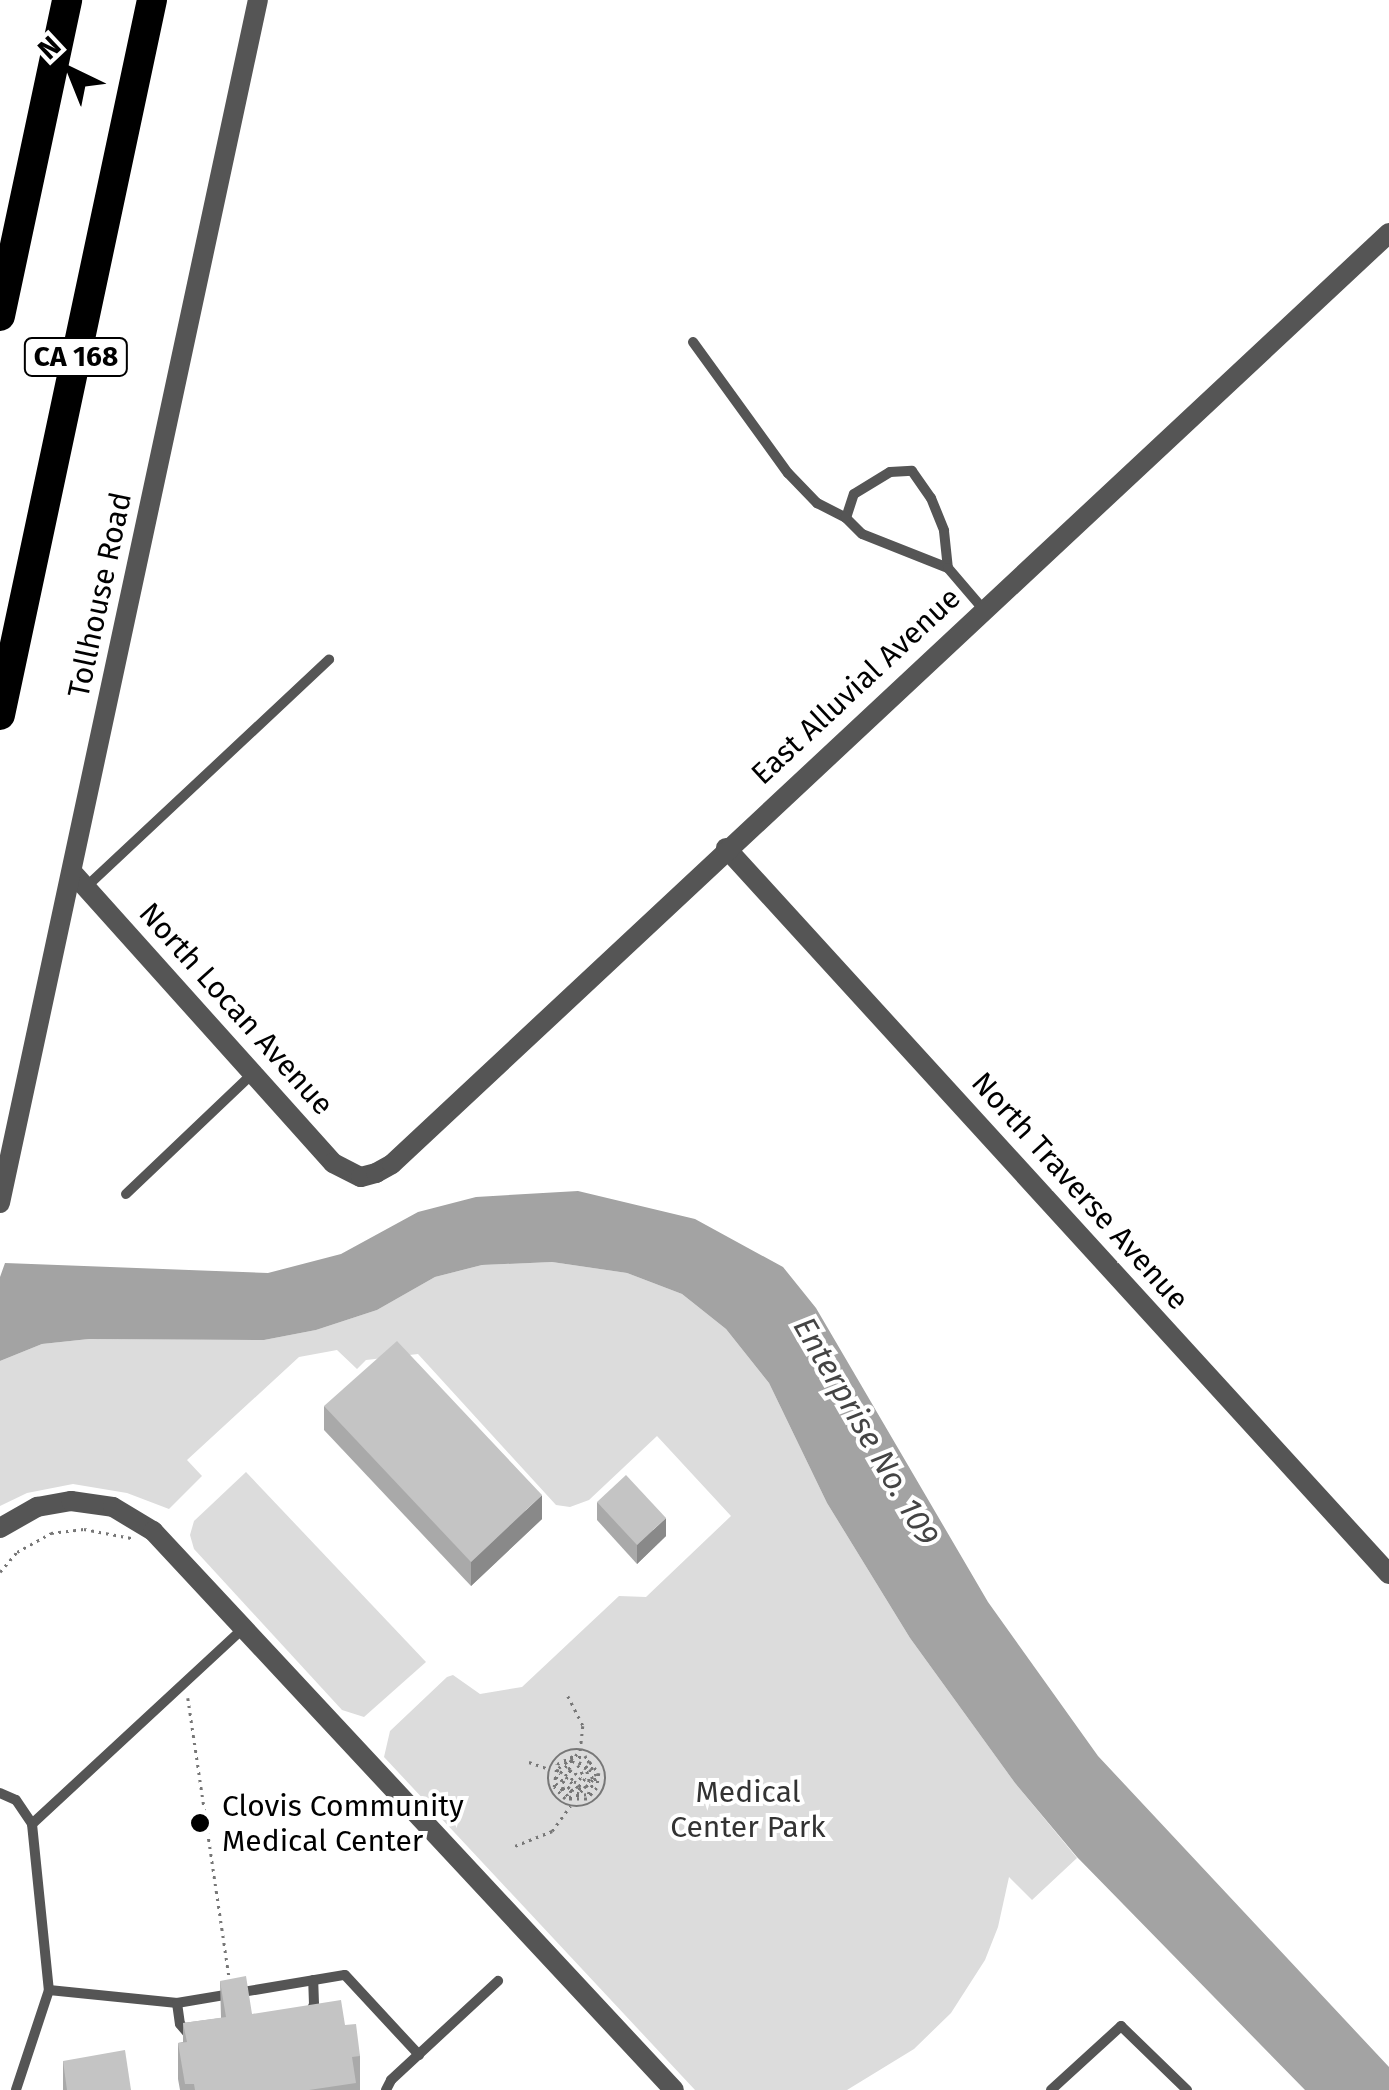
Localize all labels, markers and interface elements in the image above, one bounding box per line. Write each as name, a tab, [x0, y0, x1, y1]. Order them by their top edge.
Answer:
north arrow	[20, 20, 120, 120]
text: N	[31, 29, 67, 66]
road number: CA 168	[23, 334, 128, 380]
street label: Tollhouse Road	[61, 489, 139, 701]
street label: East Alluvial Avenue	[744, 580, 968, 792]
street label: North Locan Avenue	[131, 895, 341, 1123]
street label: North Traverse Avenue	[964, 1065, 1196, 1317]
water label: Enterprise No. 109	[785, 1310, 947, 1552]
park label: Medical Center Park	[670, 1774, 826, 1844]
place label: Clovis Community Medical Center	[222, 1788, 464, 1858]
marker: Clovis Community Medical Center	[187, 1810, 213, 1836]

